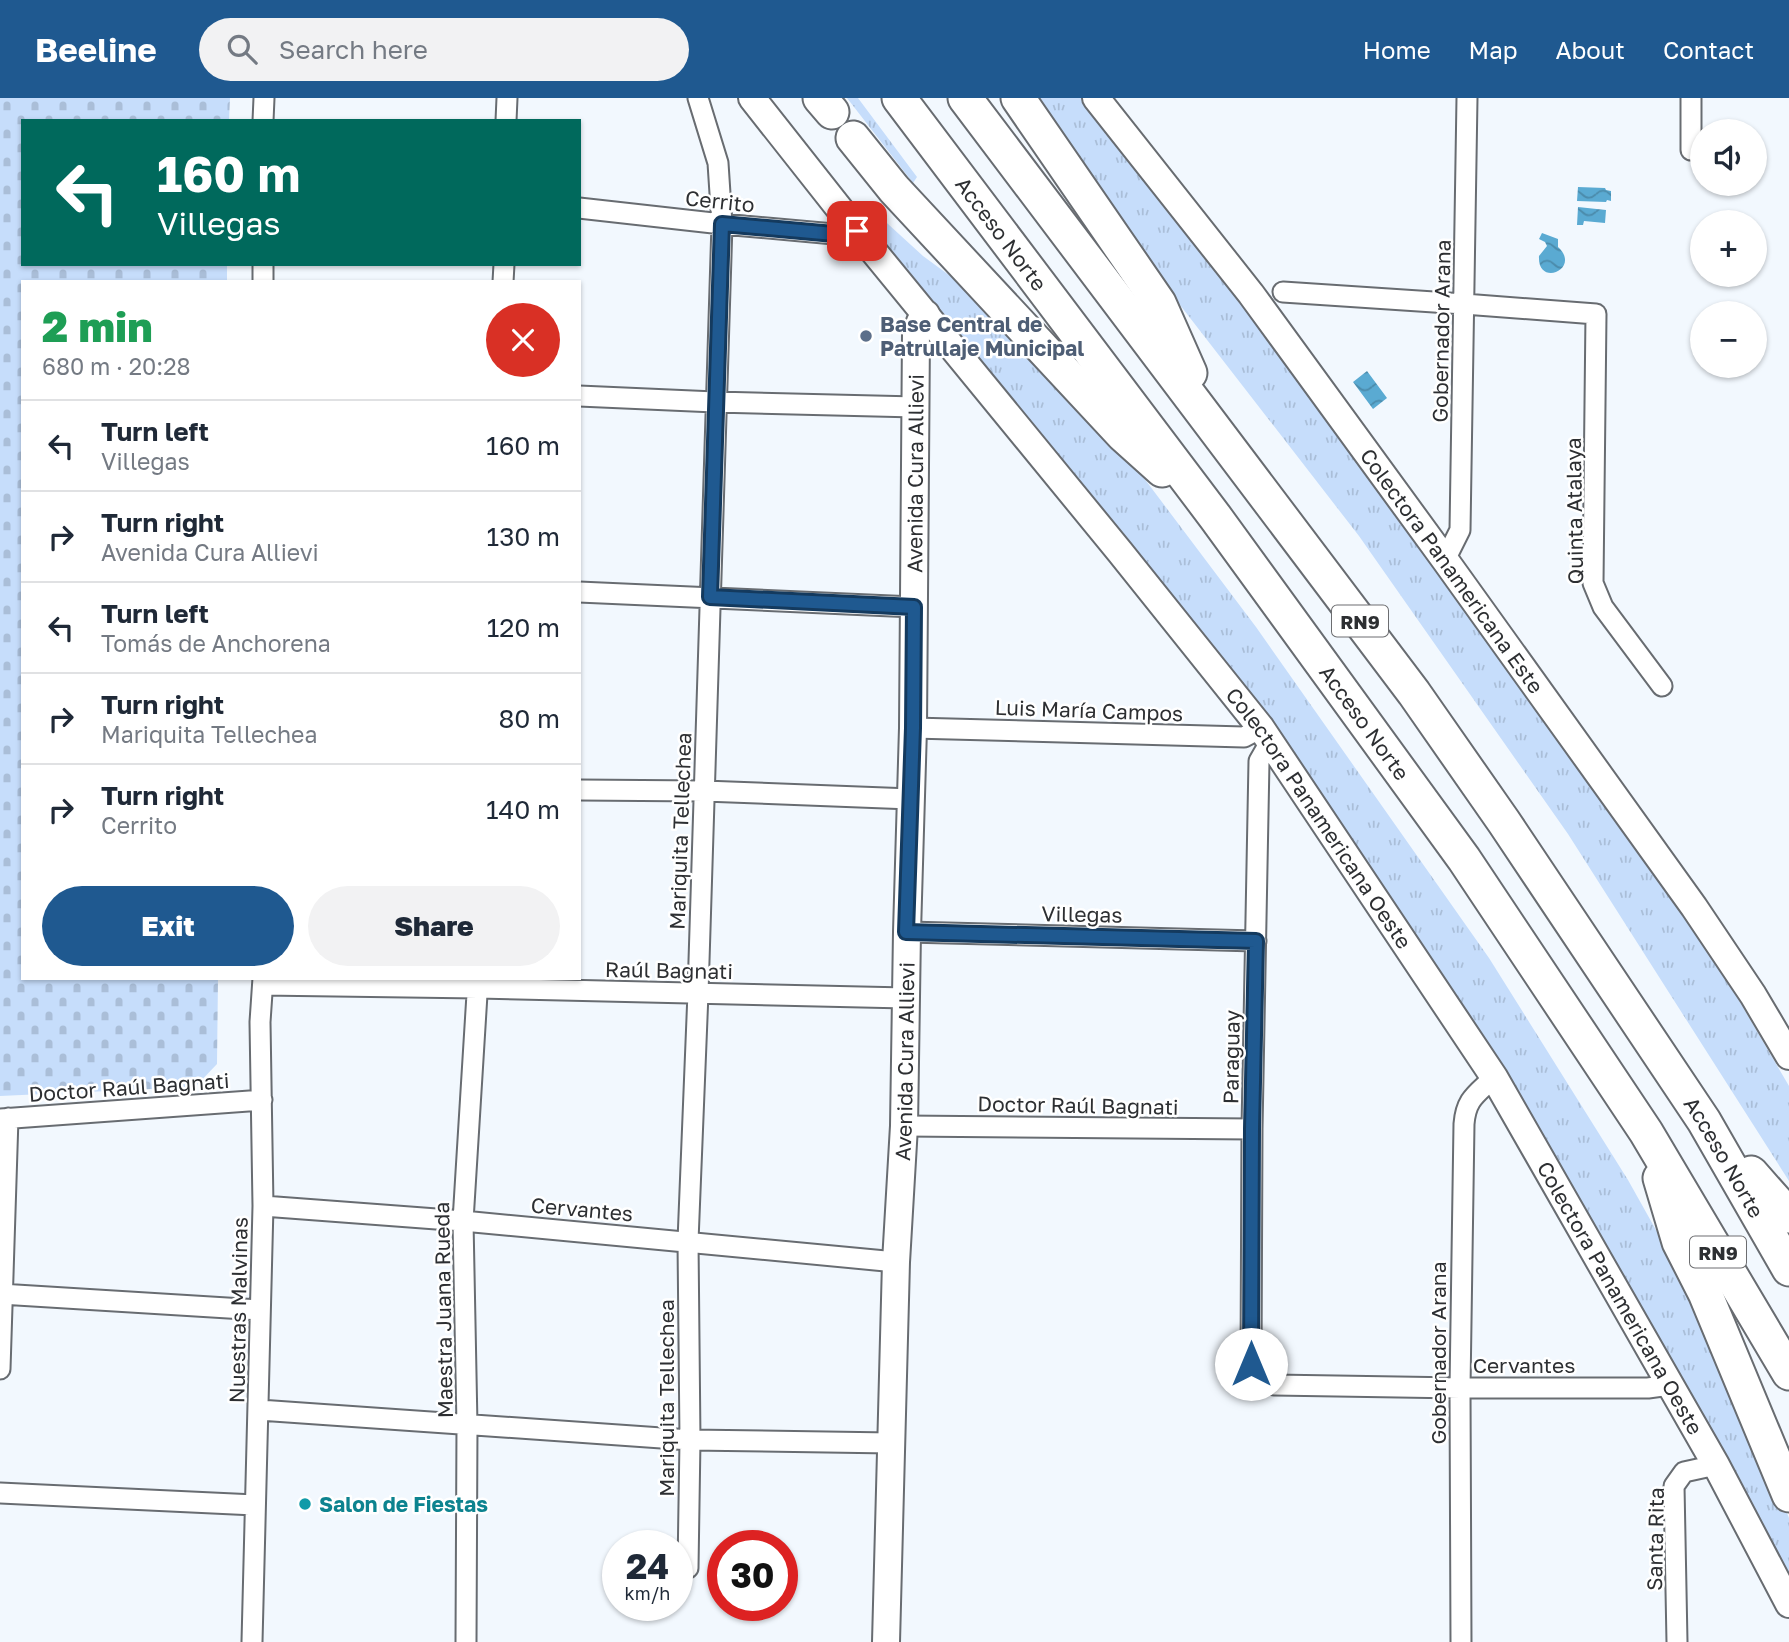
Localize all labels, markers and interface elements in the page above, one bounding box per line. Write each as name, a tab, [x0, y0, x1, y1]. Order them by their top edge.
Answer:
search box	[199, 18, 689, 81]
text: Beeline	[35, 30, 157, 69]
icon: search	[223, 30, 261, 68]
text: Search here	[279, 34, 428, 65]
text: Home	[1363, 35, 1431, 64]
text: Map	[1469, 35, 1518, 64]
text: About	[1556, 35, 1625, 64]
text: Contact	[1663, 35, 1754, 64]
map controls	[1690, 119, 1767, 378]
button: sound	[1690, 119, 1767, 196]
text: 160 m	[157, 144, 300, 203]
icon: left	[42, 147, 133, 238]
street label: Acceso Norte	[950, 172, 1053, 296]
street label: Cerrito	[684, 184, 756, 218]
pin	[827, 201, 887, 261]
text: Villegas	[157, 204, 280, 242]
button: +	[1690, 210, 1767, 287]
icon: arrive	[838, 212, 876, 250]
street label: Gobernador Arana	[1426, 239, 1456, 423]
text: 2 min	[42, 301, 153, 351]
button: −	[1690, 301, 1767, 378]
button: close	[486, 303, 560, 377]
place label: Base Central de Patrullaje Municipal	[880, 311, 1084, 361]
marker: Base Central de Patrullaje Municipal	[858, 328, 874, 344]
text: 680 m · 20:28	[42, 352, 191, 380]
street label: Avenida Cura Allievi	[901, 374, 929, 573]
text: Turn left	[101, 416, 209, 447]
icon: left	[42, 427, 80, 465]
text: 160 m	[486, 430, 560, 461]
street label: Quinta Atalaya	[1560, 437, 1588, 585]
street label: Colectora Panamericana Este	[1355, 443, 1549, 698]
text: Villegas	[101, 447, 190, 475]
text: Turn right	[101, 507, 224, 538]
icon: right	[42, 518, 80, 556]
text: 130 m	[487, 521, 560, 552]
text: Avenida Cura Allievi	[101, 538, 319, 566]
text: Turn left	[101, 598, 209, 629]
road number: RN9	[1332, 606, 1388, 636]
icon: left	[42, 609, 80, 647]
text: 120 m	[487, 612, 560, 643]
text: Tomás de Anchorena	[101, 629, 331, 657]
street label: Acceso Norte	[1314, 660, 1415, 785]
street label: Colectora Panamericana Oeste	[1221, 682, 1418, 954]
text: Turn right	[101, 689, 224, 720]
street label: Luis María Campos	[994, 694, 1184, 726]
icon: right	[42, 700, 80, 738]
text: 80 m	[499, 703, 560, 734]
text: Mariquita Tellechea	[101, 720, 317, 748]
street label: Mariquita Tellechea	[664, 732, 696, 930]
text: Turn right	[101, 780, 224, 811]
icon: right	[42, 791, 80, 829]
text: 140 m	[486, 794, 560, 825]
text: Cerrito	[101, 811, 177, 839]
button: Exit	[42, 886, 294, 966]
button: Share	[308, 886, 560, 966]
street label: Villegas	[1041, 900, 1123, 928]
street label: Raúl Bagnati	[605, 956, 733, 984]
street label: Avenida Cura Allievi	[889, 962, 920, 1162]
street label: Paraguay	[1217, 1010, 1245, 1104]
street label: Doctor Raúl Bagnati	[28, 1067, 230, 1107]
street label: Doctor Raúl Bagnati	[977, 1090, 1179, 1120]
street label: Acceso Norte	[1679, 1092, 1770, 1222]
street label: Colectora Panamericana Oeste	[1532, 1156, 1709, 1439]
street label: Cervantes	[530, 1192, 634, 1226]
street label: Maestra Juana Rueda	[428, 1202, 458, 1418]
street label: Nuestras Malvinas	[223, 1217, 253, 1403]
road number: RN9	[1690, 1236, 1746, 1268]
street label: Gobernador Arana	[1425, 1261, 1451, 1445]
street label: Mariquita Tellechea	[653, 1299, 679, 1497]
position arrow	[1214, 1327, 1288, 1401]
street label: Cervantes	[1473, 1352, 1575, 1378]
street label: Santa Rita	[1641, 1487, 1669, 1591]
place label: Salon de Fiestas	[319, 1491, 488, 1517]
marker: Salon de Fiestas	[297, 1496, 313, 1512]
speed limit sign: 30	[707, 1530, 798, 1621]
text: 24	[626, 1545, 669, 1587]
text: km/h	[625, 1582, 670, 1604]

